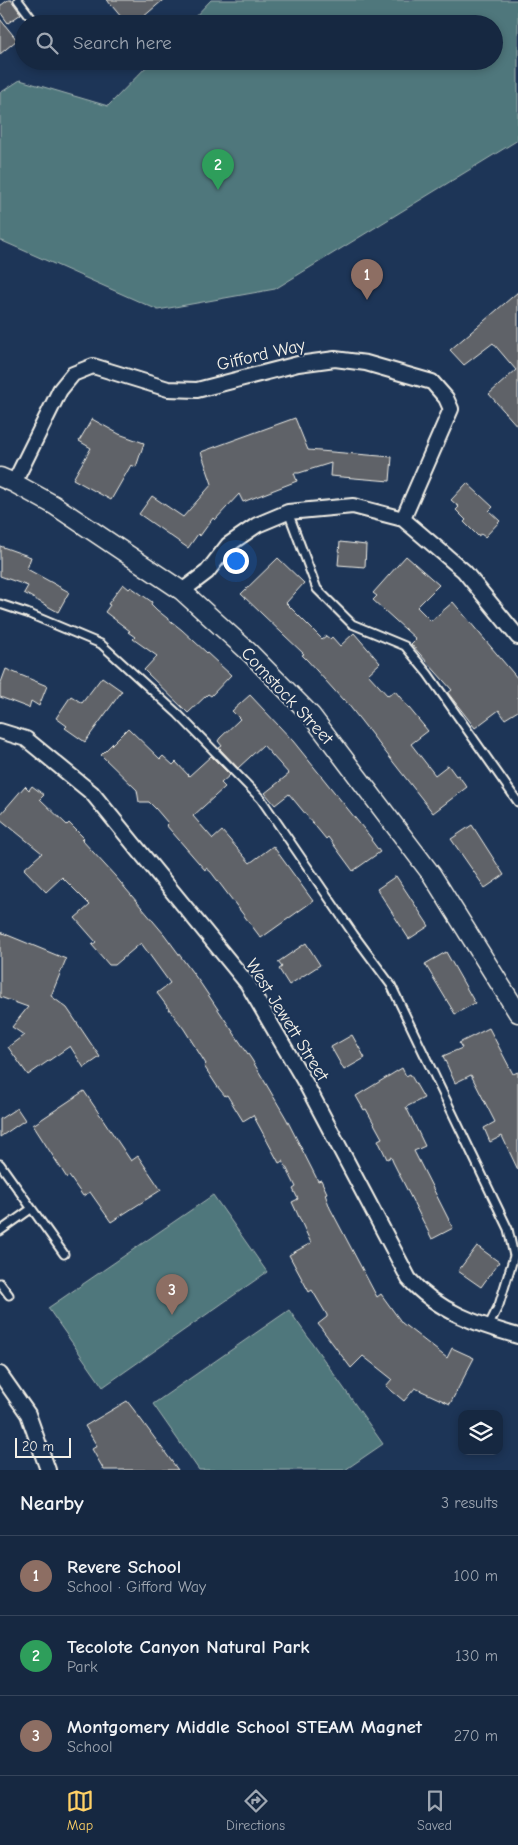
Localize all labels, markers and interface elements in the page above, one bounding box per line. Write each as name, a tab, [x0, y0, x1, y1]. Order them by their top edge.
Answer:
search box	[15, 15, 503, 70]
icon: search	[33, 29, 61, 57]
text: Search here	[73, 32, 172, 54]
pin: 2	[202, 149, 234, 190]
pin: 1	[351, 259, 383, 300]
street label: Gifford Way	[215, 334, 308, 375]
your location	[223, 548, 249, 574]
street label: Comstock Street	[236, 643, 338, 750]
street label: West Jewett Street	[241, 955, 333, 1086]
pin: 3	[156, 1274, 188, 1315]
map controls	[458, 1410, 503, 1455]
button: layers	[458, 1410, 503, 1455]
scale bar	[15, 1435, 71, 1458]
text: 20 m	[22, 1438, 54, 1455]
text: Nearby	[20, 1491, 84, 1515]
text: 3 results	[441, 1494, 498, 1512]
text: Revere School	[67, 1556, 181, 1578]
text: 1	[33, 1567, 39, 1585]
text: 100 m	[454, 1567, 498, 1585]
text: School · Gifford Way	[67, 1578, 206, 1596]
text: Tecolote Canyon Natural Park	[67, 1636, 309, 1658]
text: 2	[32, 1647, 40, 1665]
text: 130 m	[455, 1647, 498, 1665]
text: Park	[67, 1658, 98, 1676]
text: Montgomery Middle School STEAM Magnet	[67, 1716, 422, 1738]
text: 3	[32, 1727, 40, 1745]
text: 270 m	[454, 1727, 498, 1745]
text: School	[67, 1738, 113, 1756]
tab: Map	[66, 1787, 94, 1834]
tab: Directions	[226, 1787, 285, 1834]
tab: Saved	[417, 1787, 452, 1834]

